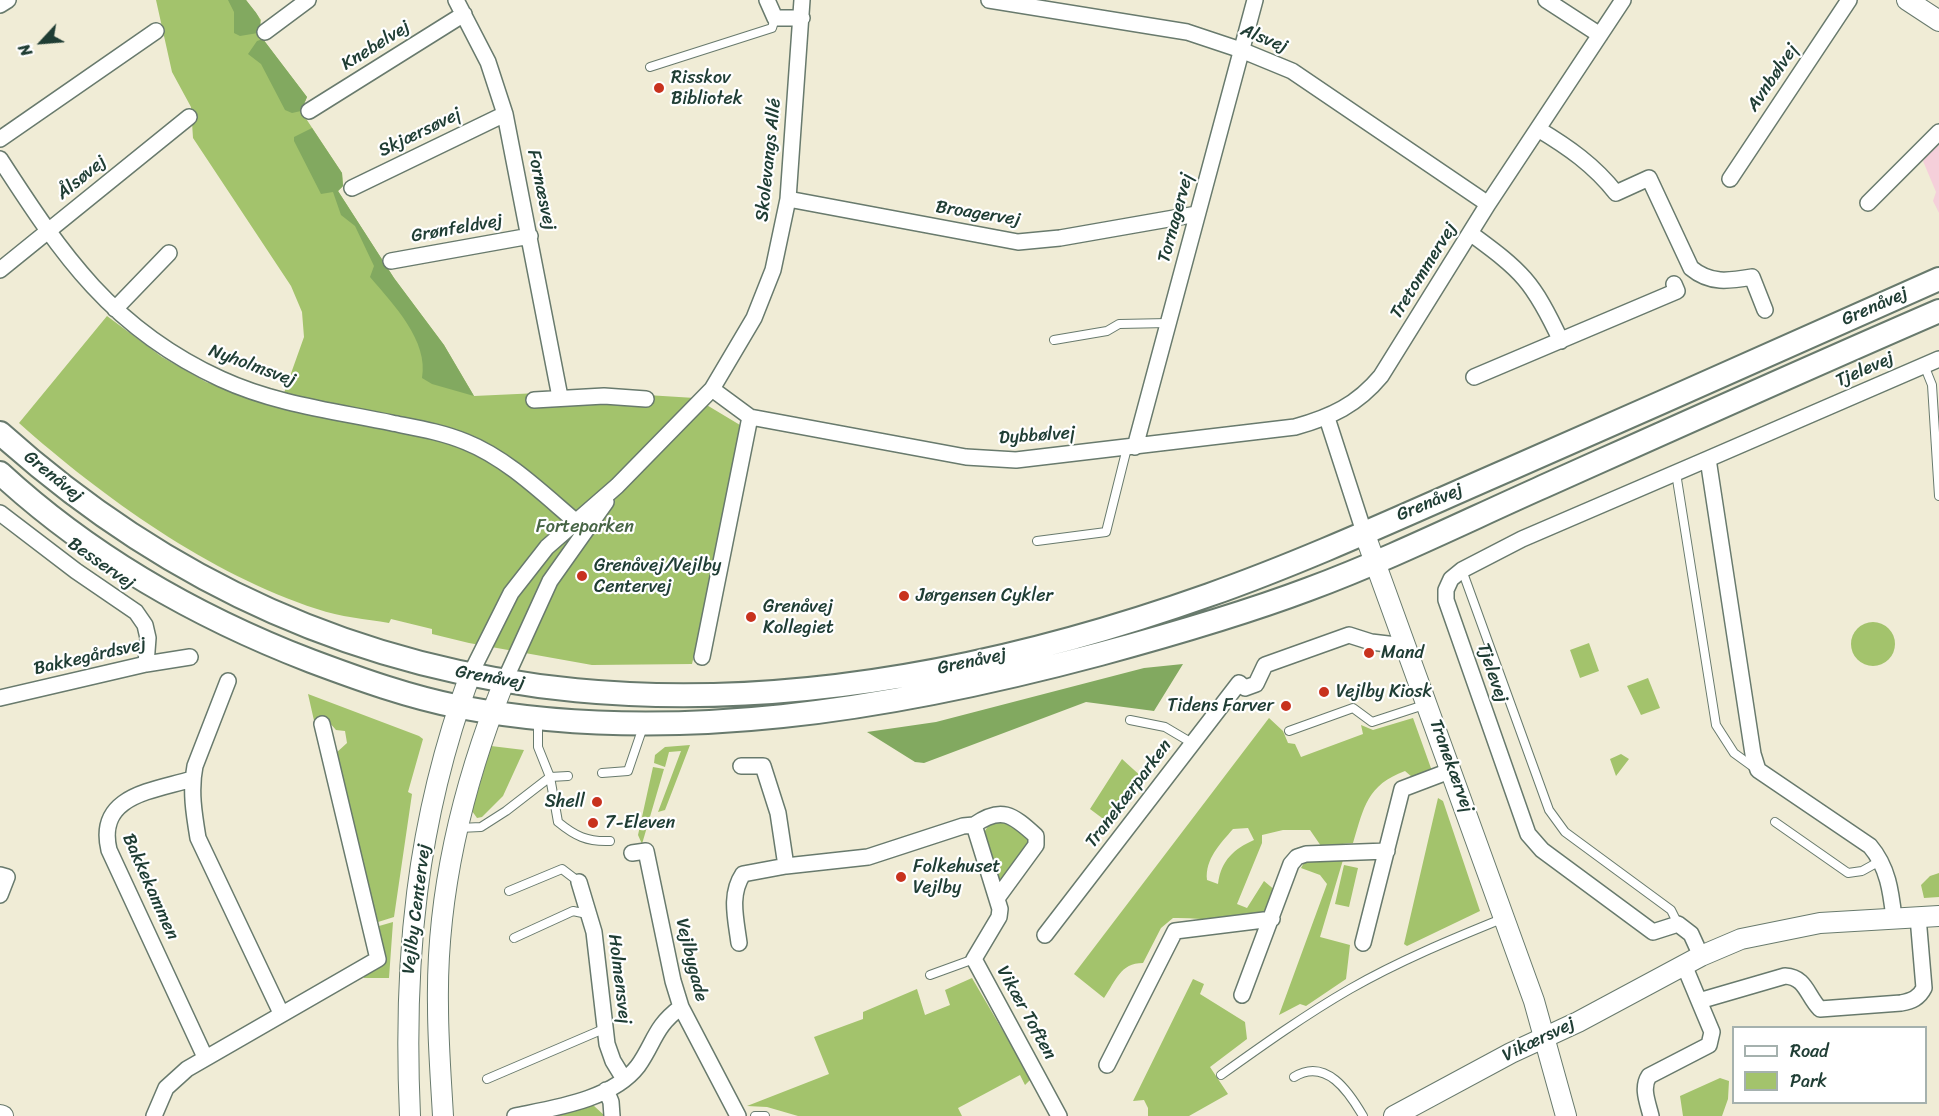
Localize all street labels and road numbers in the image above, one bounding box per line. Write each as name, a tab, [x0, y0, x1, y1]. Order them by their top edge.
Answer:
street label: Knebelvej	[338, 16, 414, 76]
street label: Alsvej	[1237, 20, 1291, 58]
street label: Avnbølvej	[1743, 40, 1803, 116]
street label: Skolevangs Allé	[752, 97, 786, 223]
street label: Skjærsøvej	[375, 104, 465, 162]
street label: Fornæsvej	[522, 148, 560, 232]
street label: Ålsøvej	[53, 151, 111, 205]
street label: Tornagervej	[1154, 171, 1198, 265]
street label: Broagervej	[934, 197, 1022, 231]
street label: Grønfeldvej	[410, 210, 504, 248]
street label: Tretommervej	[1386, 219, 1462, 323]
street label: Grenåvej	[1839, 283, 1911, 331]
street label: Nyholmsvej	[206, 340, 298, 392]
street label: Tjelevej	[1833, 348, 1897, 392]
street label: Dybbølvej	[998, 423, 1076, 449]
street label: Grenåvej	[19, 447, 87, 507]
street label: Grenåvej	[1394, 479, 1466, 527]
street label: Besservej	[63, 533, 139, 595]
street label: Bakkegårdsvej	[32, 634, 148, 680]
street label: Tjelevej	[1472, 640, 1512, 706]
street label: Grenåvej	[935, 644, 1009, 680]
street label: Grenåvej	[454, 661, 526, 695]
street label: Tranekærvej	[1424, 716, 1478, 816]
street label: Tranekærparken	[1081, 736, 1177, 852]
street label: Bakkekammen	[117, 831, 183, 943]
street label: Vejlby Centervej	[398, 843, 436, 975]
street label: Vejlbygade	[670, 916, 712, 1004]
street label: Holmensvej	[603, 933, 635, 1025]
street label: Vikær Toften	[991, 962, 1061, 1064]
street label: Vikærsvej	[1499, 1013, 1579, 1067]

